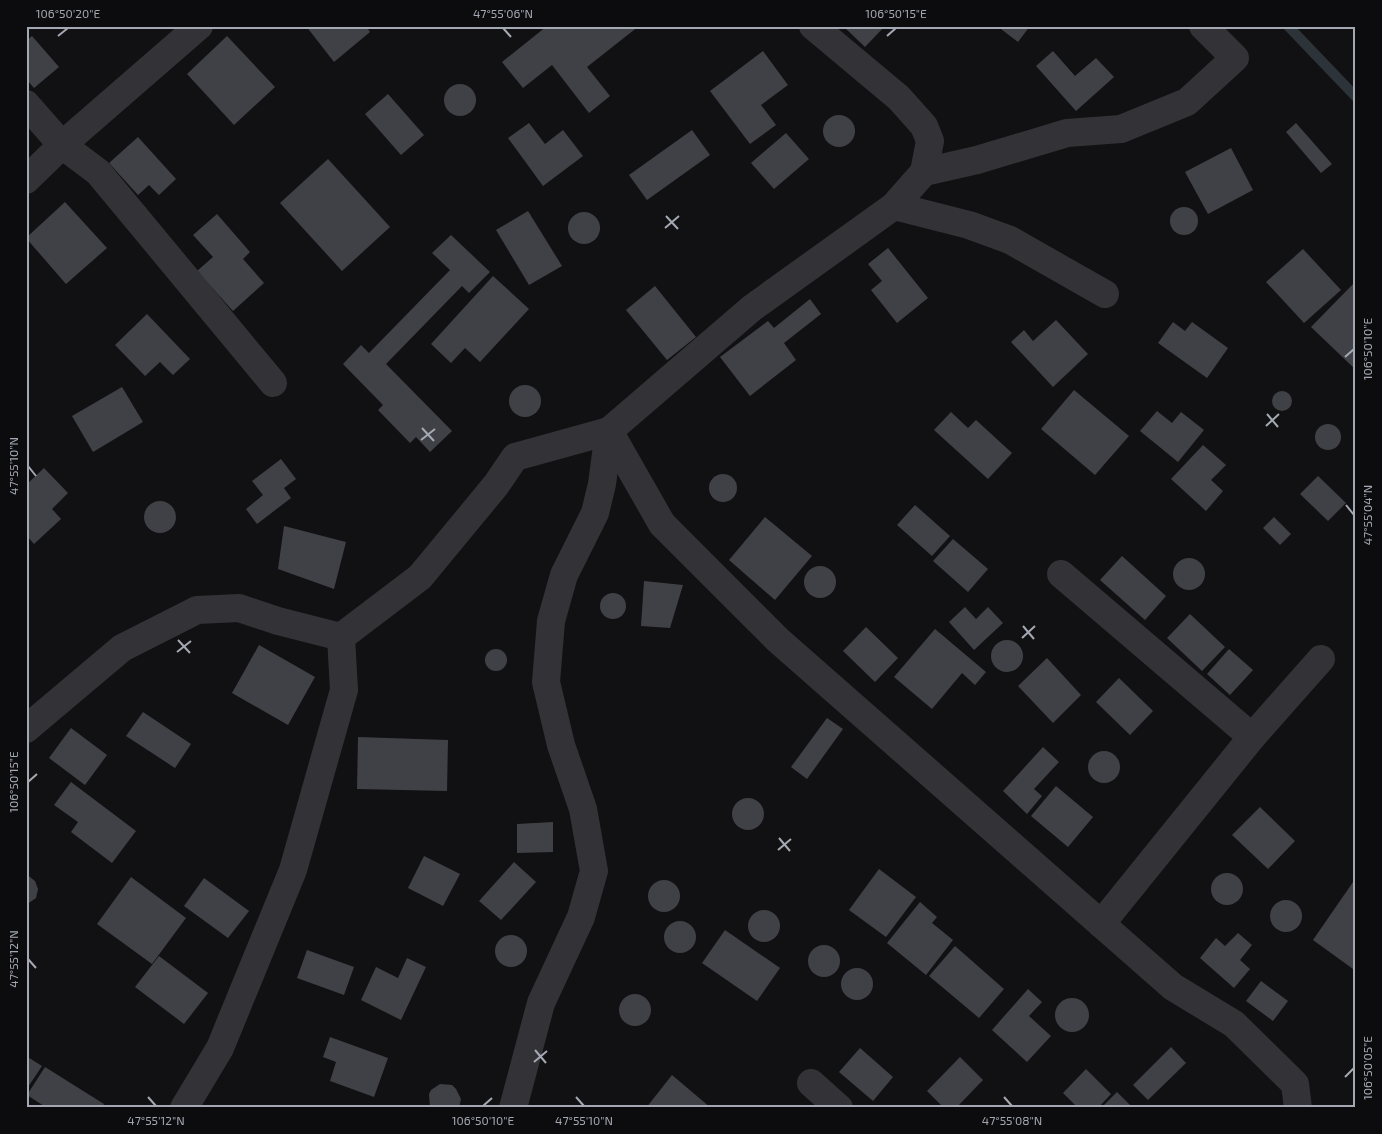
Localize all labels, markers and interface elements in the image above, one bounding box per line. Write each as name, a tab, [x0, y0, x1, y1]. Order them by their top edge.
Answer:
text: 106°50'20"E	[36, 6, 100, 20]
text: 47°55'06"N	[473, 6, 533, 20]
text: 106°50'15"E	[865, 6, 927, 20]
text: 106°50'10"E	[1360, 318, 1374, 380]
text: 47°55'10"N	[6, 437, 20, 495]
text: 47°55'04"N	[1360, 485, 1374, 545]
text: 106°50'15"E	[6, 751, 20, 813]
text: 47°55'12"N	[6, 930, 20, 988]
text: 106°50'05"E	[1360, 1036, 1374, 1100]
text: 47°55'12"N	[127, 1113, 185, 1127]
text: 106°50'10"E	[452, 1113, 514, 1127]
text: 47°55'10"N	[555, 1113, 613, 1127]
text: 47°55'08"N	[982, 1113, 1042, 1127]

